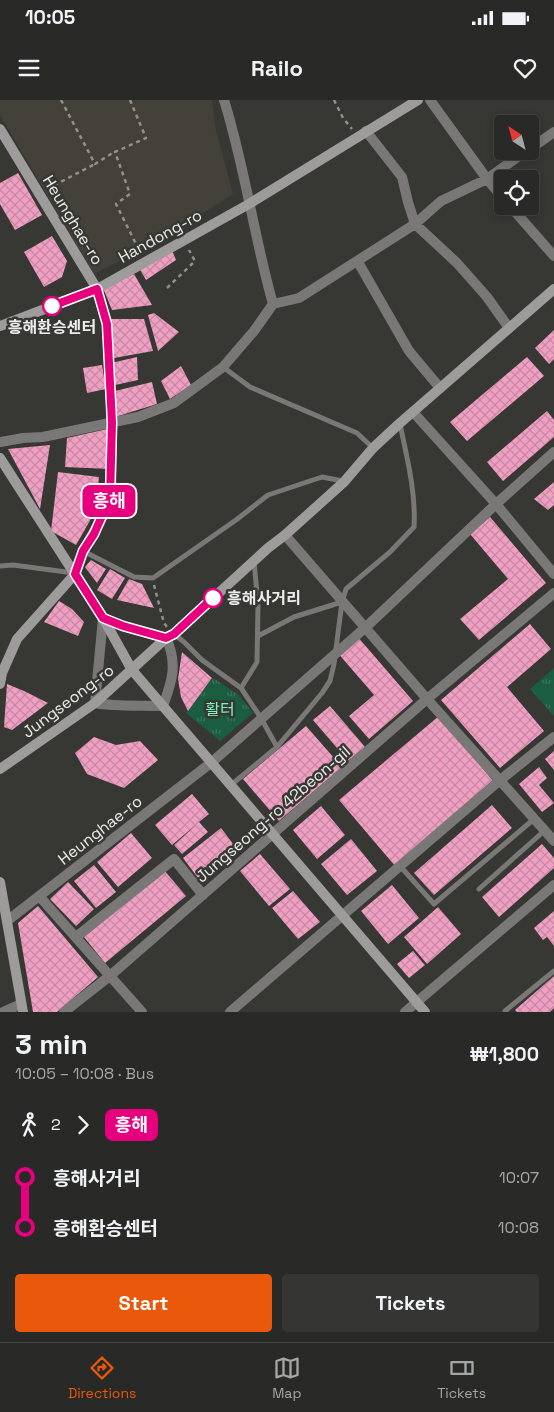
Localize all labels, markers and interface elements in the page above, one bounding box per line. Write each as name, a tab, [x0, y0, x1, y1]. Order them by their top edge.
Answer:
text: 10:05	[25, 5, 75, 30]
icon: menu	[15, 54, 43, 82]
text: Railo	[251, 54, 303, 82]
icon: heart	[511, 54, 539, 82]
north arrow	[494, 115, 539, 160]
map controls	[494, 115, 539, 215]
button: locate	[494, 170, 539, 215]
street label: Heunghae-ro	[38, 171, 108, 269]
street label: Handong-ro	[114, 204, 206, 268]
marker: 흥해환승센터	[42, 296, 62, 316]
place label: 흥해환승센터	[8, 317, 96, 338]
line badge: 흥해	[86, 485, 132, 517]
text: 흥해	[92, 489, 126, 512]
marker: 흥해사거리	[203, 588, 223, 608]
place label: 흥해사거리	[227, 588, 301, 609]
street label: Jungseong-ro	[18, 660, 118, 742]
park label: 활터	[205, 699, 235, 720]
street label: Jungseong-ro 42beon-gil	[191, 741, 355, 887]
street label: Heunghae-ro	[54, 791, 146, 869]
text: 3 min	[15, 1026, 88, 1062]
text: ₩1,800	[469, 1042, 539, 1067]
text: 10:05 – 10:08 · Bus	[15, 1063, 154, 1084]
icon: walk	[15, 1111, 43, 1139]
icon: forward	[69, 1111, 97, 1139]
text: 흥해	[115, 1113, 148, 1136]
text: 2	[51, 1114, 61, 1135]
text: 흥해사거리	[53, 1166, 140, 1191]
text: 10:07	[499, 1167, 539, 1188]
text: 흥해환승센터	[53, 1216, 158, 1241]
text: 10:08	[498, 1217, 539, 1238]
button: Start	[15, 1274, 272, 1332]
button: Tickets	[282, 1274, 539, 1332]
tab: Directions	[68, 1354, 136, 1402]
tab: Map	[272, 1354, 301, 1402]
tab: Tickets	[437, 1354, 486, 1402]

